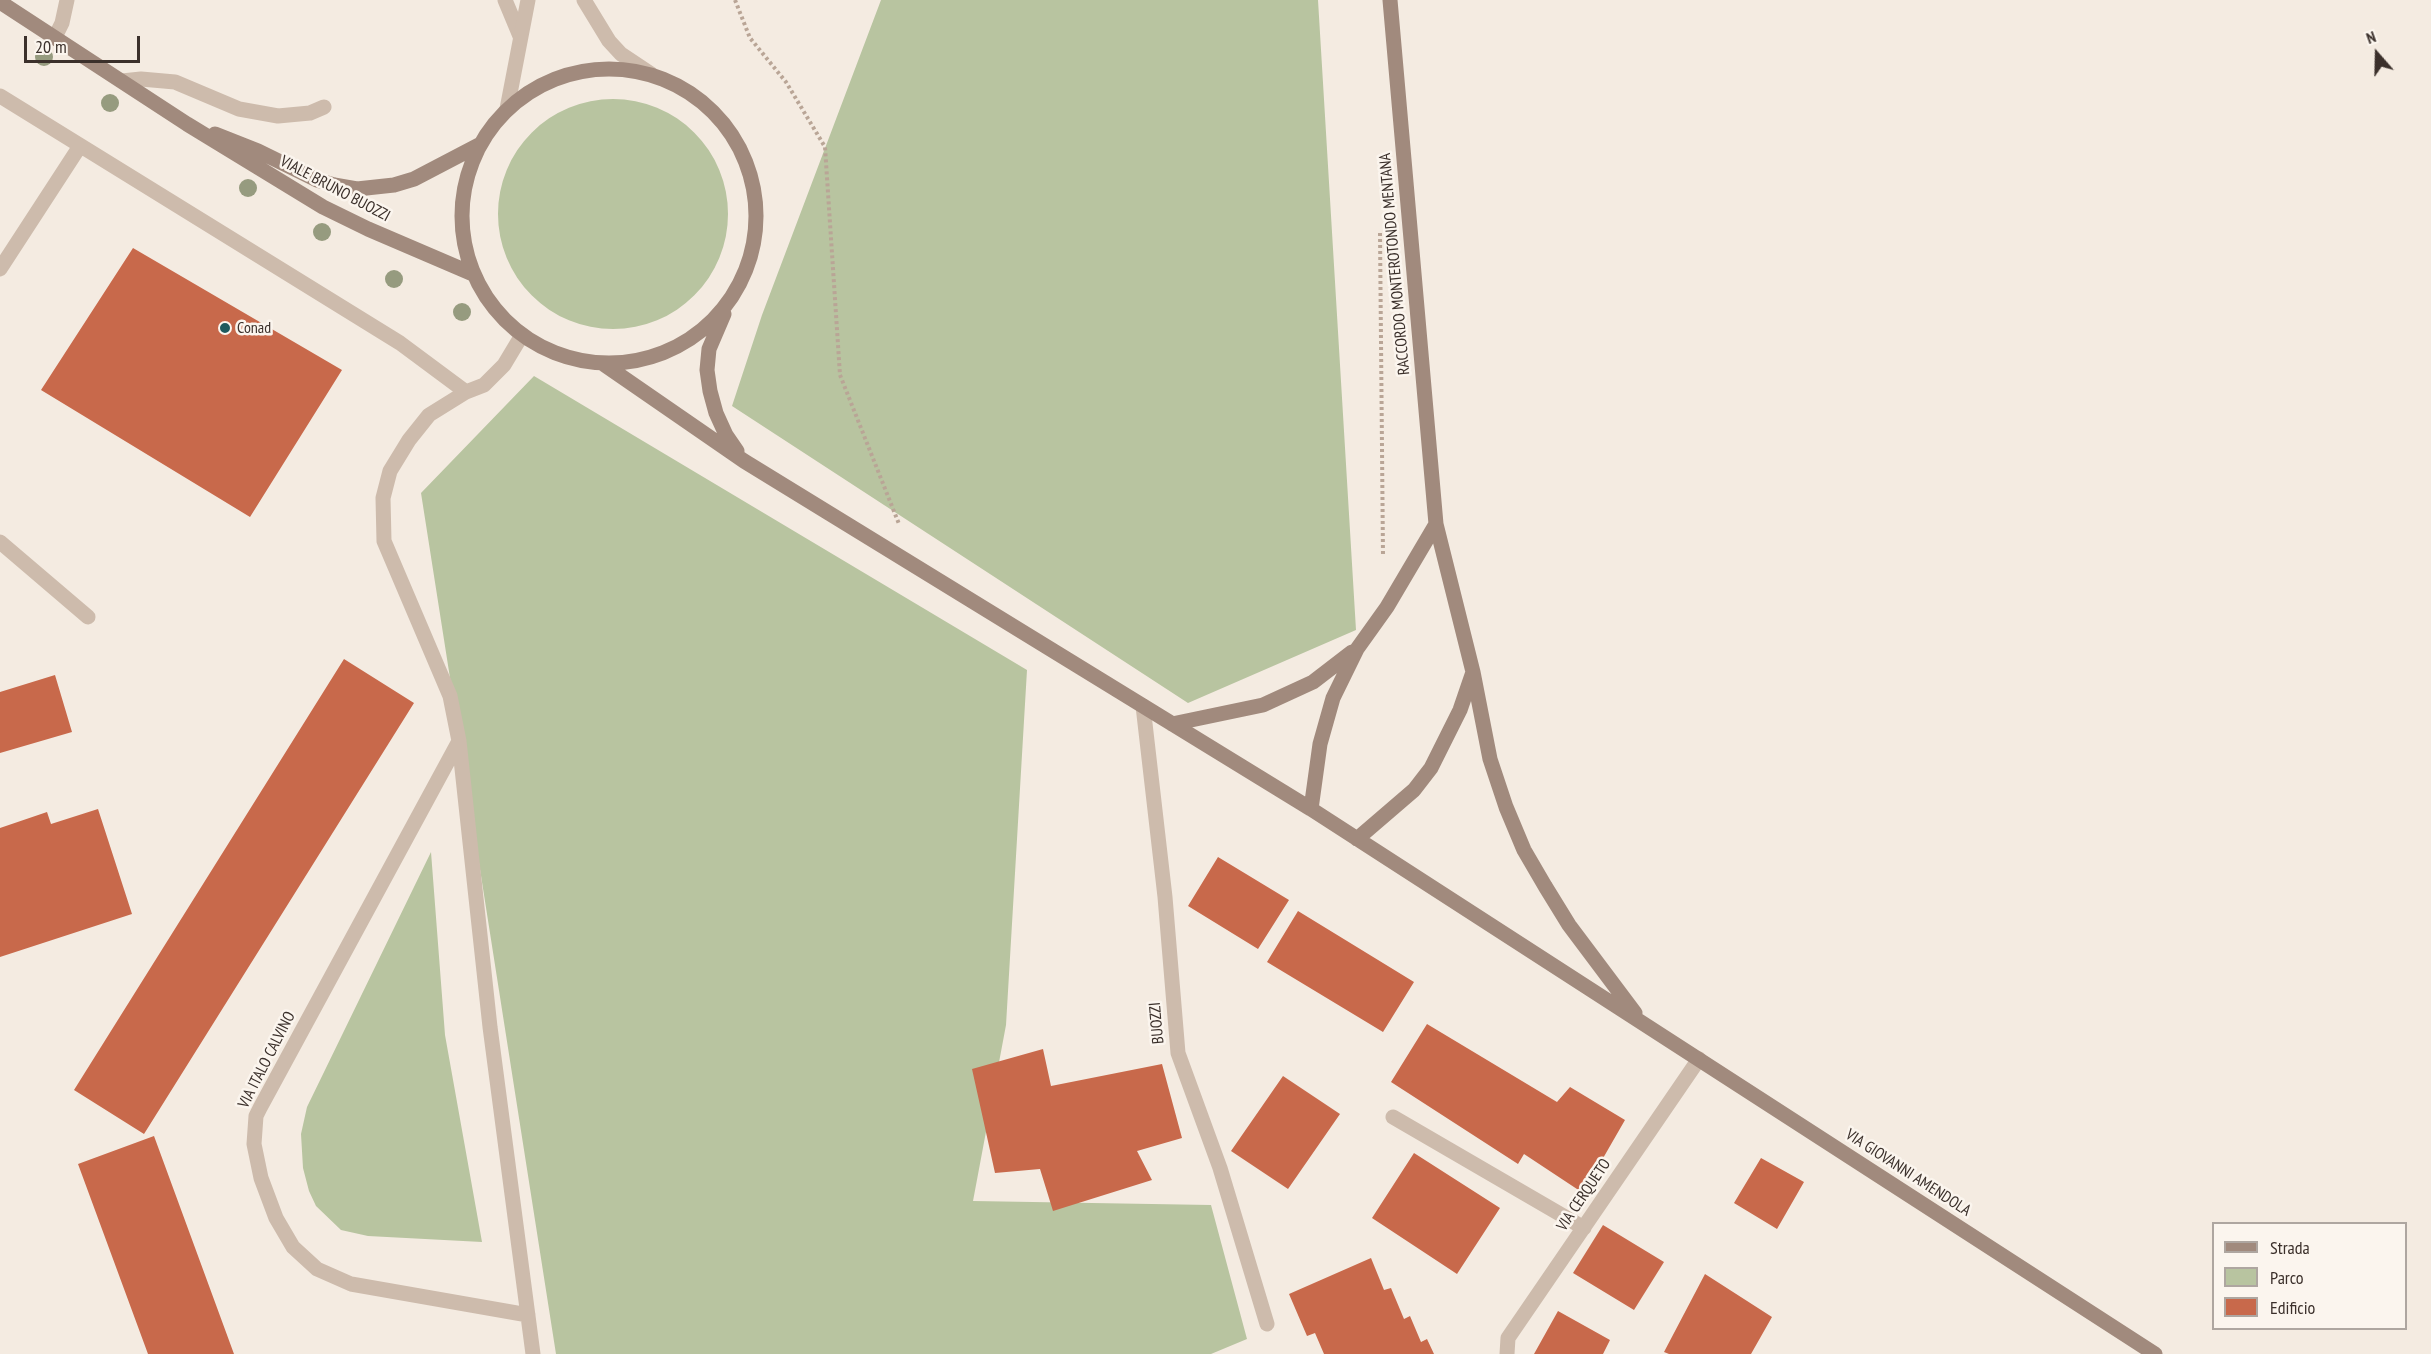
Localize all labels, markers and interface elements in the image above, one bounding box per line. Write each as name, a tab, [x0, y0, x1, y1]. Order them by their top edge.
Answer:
scale bar	[27, 24, 142, 62]
north arrow	[2347, 24, 2407, 84]
text: N	[2363, 26, 2378, 48]
text: 20 m	[35, 35, 67, 58]
street label: VIALE BRUNO BUOZZI	[277, 152, 393, 226]
street label: RACCORDO MONTEROTONDO MENTANA	[1376, 152, 1414, 376]
place label: Conad	[237, 318, 271, 338]
marker: Conad	[218, 321, 232, 335]
street label: BUOZZI	[1146, 1001, 1168, 1045]
street label: VIA ITALO CALVINO	[234, 1008, 300, 1112]
street label: VIA GIOVANNI AMENDOLA	[1842, 1125, 1974, 1221]
street label: VIA CERQUETO	[1553, 1155, 1615, 1235]
legend	[2212, 1222, 2407, 1330]
text: Strada	[2270, 1236, 2310, 1259]
text: Parco	[2270, 1266, 2304, 1289]
text: Edificio	[2270, 1296, 2315, 1319]

